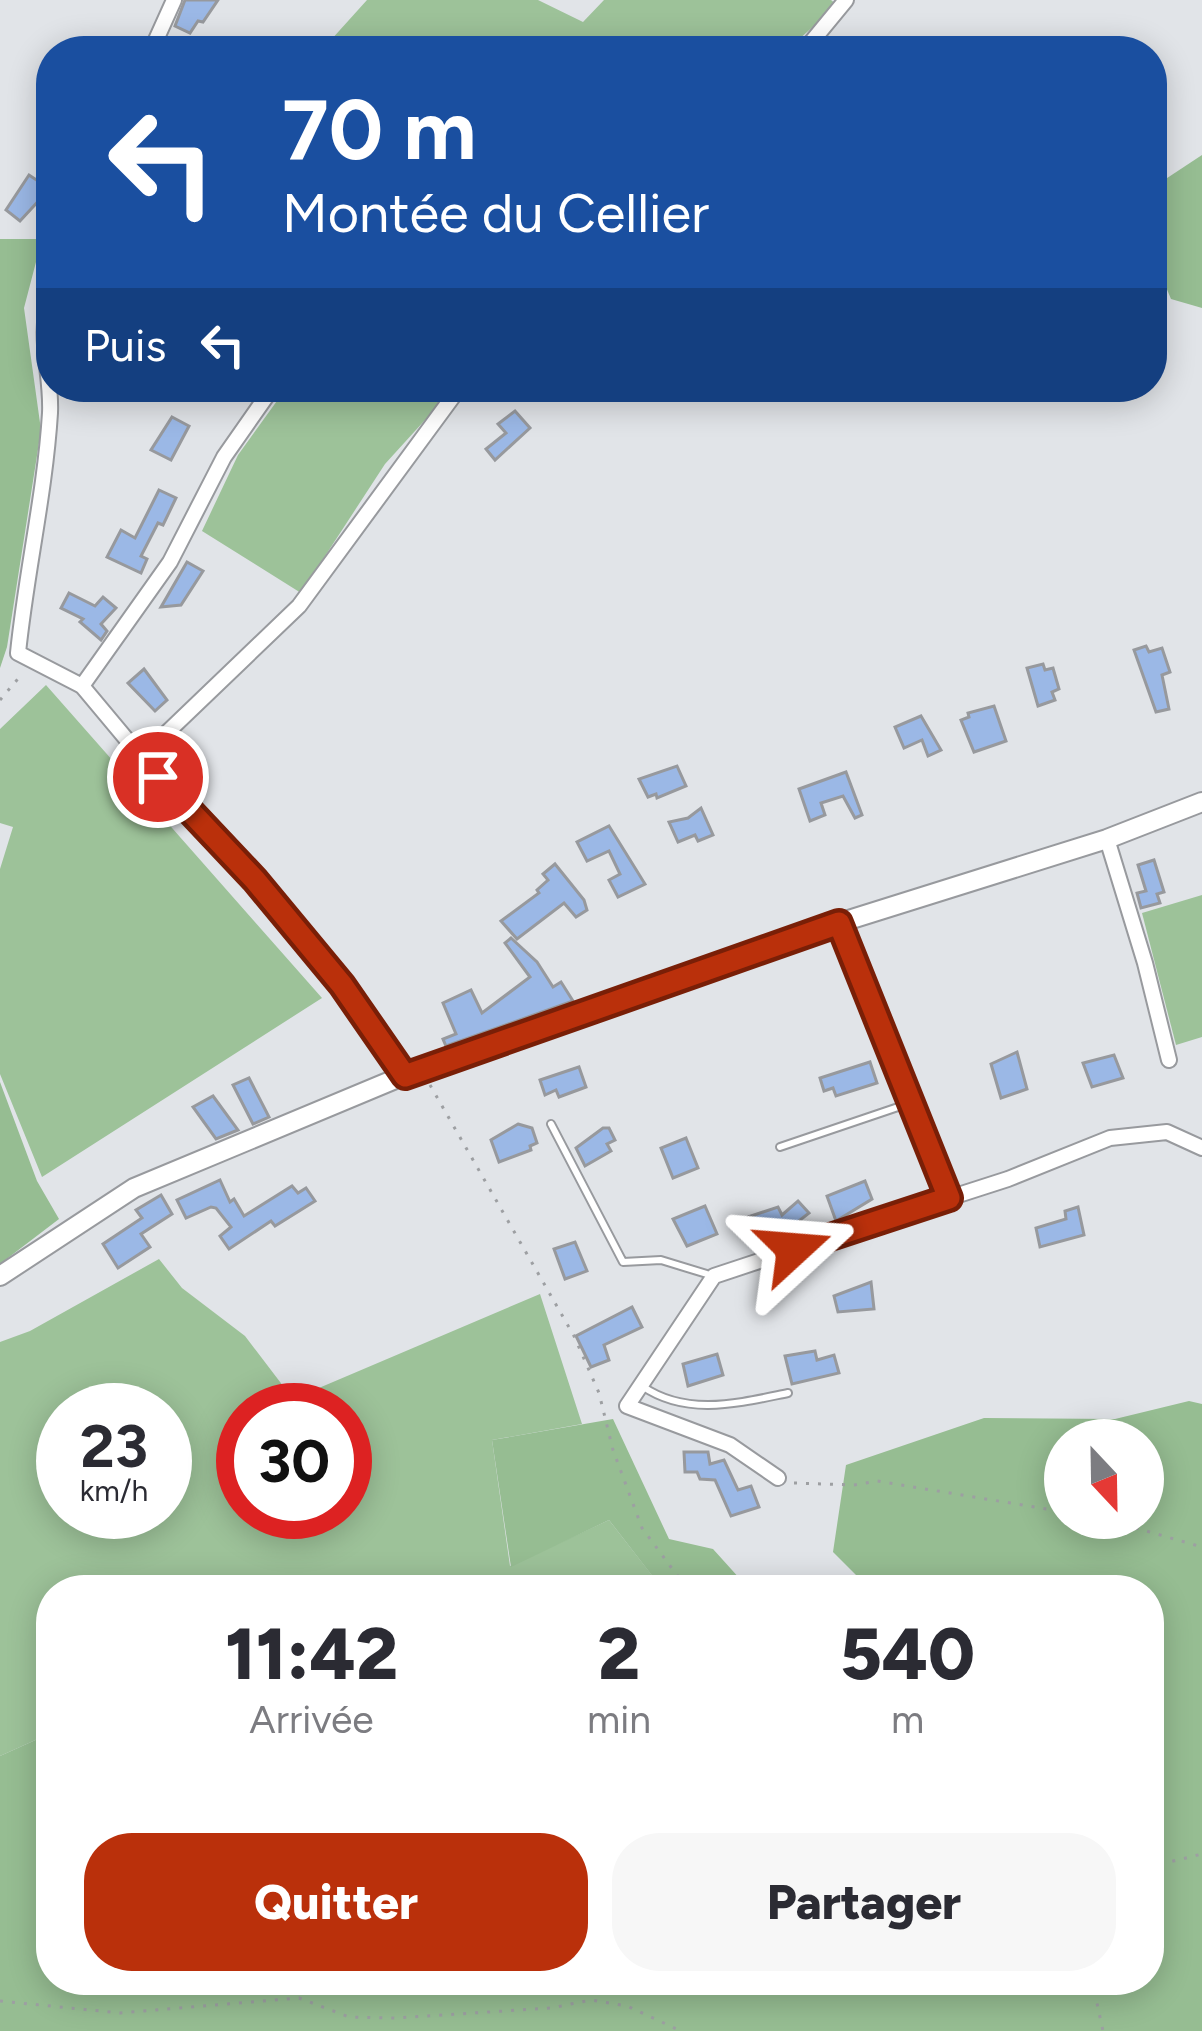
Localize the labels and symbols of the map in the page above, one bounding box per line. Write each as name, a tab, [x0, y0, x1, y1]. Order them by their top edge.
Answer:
pin	[107, 726, 209, 828]
position arrow	[731, 1186, 857, 1312]
speed limit sign: 30	[216, 1383, 372, 1539]
north arrow	[1044, 1419, 1164, 1539]

